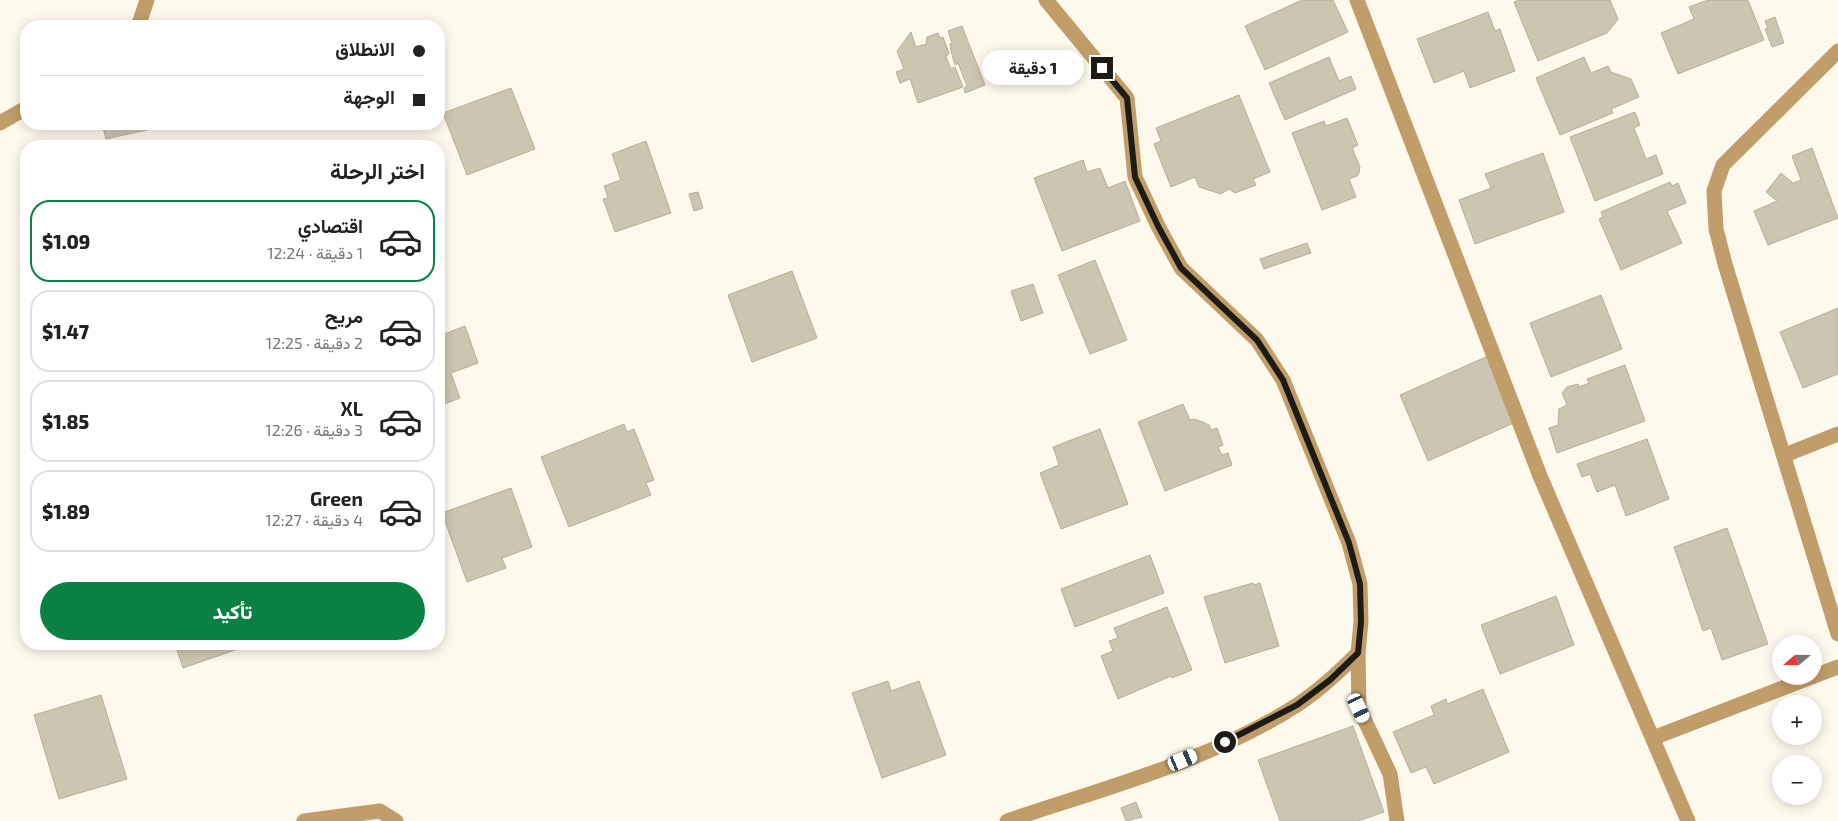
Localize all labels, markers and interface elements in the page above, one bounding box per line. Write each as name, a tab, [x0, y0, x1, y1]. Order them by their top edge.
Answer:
text: الانطلاق	[335, 37, 395, 60]
callout: 1 دقيقة	[982, 50, 1084, 86]
route end	[1091, 57, 1113, 79]
text: 1 دقيقة	[1009, 58, 1057, 77]
text: الوجهة	[343, 85, 395, 108]
text: اختر الرحلة	[330, 157, 425, 183]
text: اقتصادي	[298, 214, 363, 237]
icon: car	[378, 219, 423, 264]
text: $1.09	[42, 230, 90, 253]
text: 1 دقيقة · 12:24	[267, 243, 363, 262]
text: مريح	[325, 304, 363, 327]
icon: car	[378, 309, 423, 354]
text: $1.47	[42, 320, 89, 343]
text: 2 دقيقة · 12:25	[266, 333, 363, 352]
text: XL	[341, 397, 363, 420]
icon: car	[378, 399, 423, 444]
text: $1.85	[42, 410, 89, 433]
text: 3 دقيقة · 12:26	[265, 420, 363, 439]
text: Green	[310, 487, 363, 510]
icon: car	[378, 489, 423, 534]
text: $1.89	[42, 500, 90, 523]
text: 4 دقيقة · 12:27	[265, 510, 363, 529]
button: تأكيد	[40, 582, 425, 640]
north arrow	[1772, 635, 1822, 685]
map controls	[1772, 635, 1822, 805]
car	[1345, 691, 1372, 725]
button: +	[1772, 695, 1822, 745]
route start	[1214, 731, 1236, 753]
car	[1166, 747, 1199, 773]
button: −	[1772, 755, 1822, 805]

